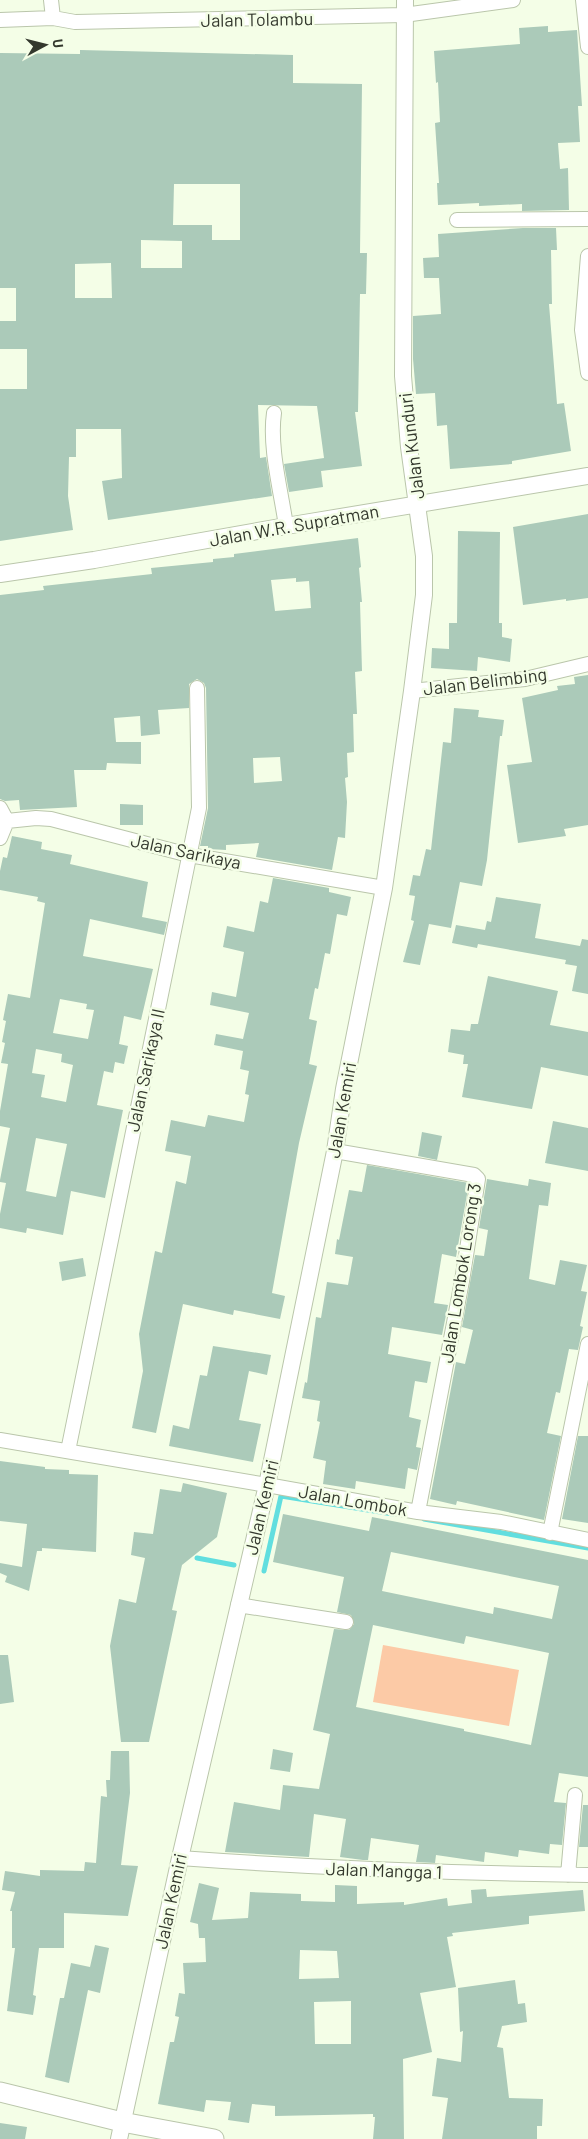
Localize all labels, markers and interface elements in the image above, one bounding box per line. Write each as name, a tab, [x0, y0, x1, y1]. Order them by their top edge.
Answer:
street label: Jalan Tolambu	[200, 7, 314, 31]
north arrow	[20, 20, 70, 70]
text: U	[49, 38, 67, 49]
street label: Jalan Kunduri	[394, 392, 428, 500]
street label: Jalan W.R. Supratman	[208, 499, 380, 551]
street label: Jalan Belimbing	[422, 662, 548, 700]
street label: Jalan Sarikaya	[129, 829, 243, 873]
street label: Jalan Sarikaya II	[121, 1006, 169, 1134]
street label: Jalan Kemiri	[322, 1060, 360, 1160]
street label: Jalan Lombok Lorong 3	[435, 1182, 485, 1364]
street label: Jalan Kemiri	[239, 1457, 283, 1557]
street label: Jalan Lombok	[297, 1480, 409, 1520]
street label: Jalan Kemiri	[149, 1851, 191, 1951]
street label: Jalan Mangga 1	[325, 1857, 443, 1883]

